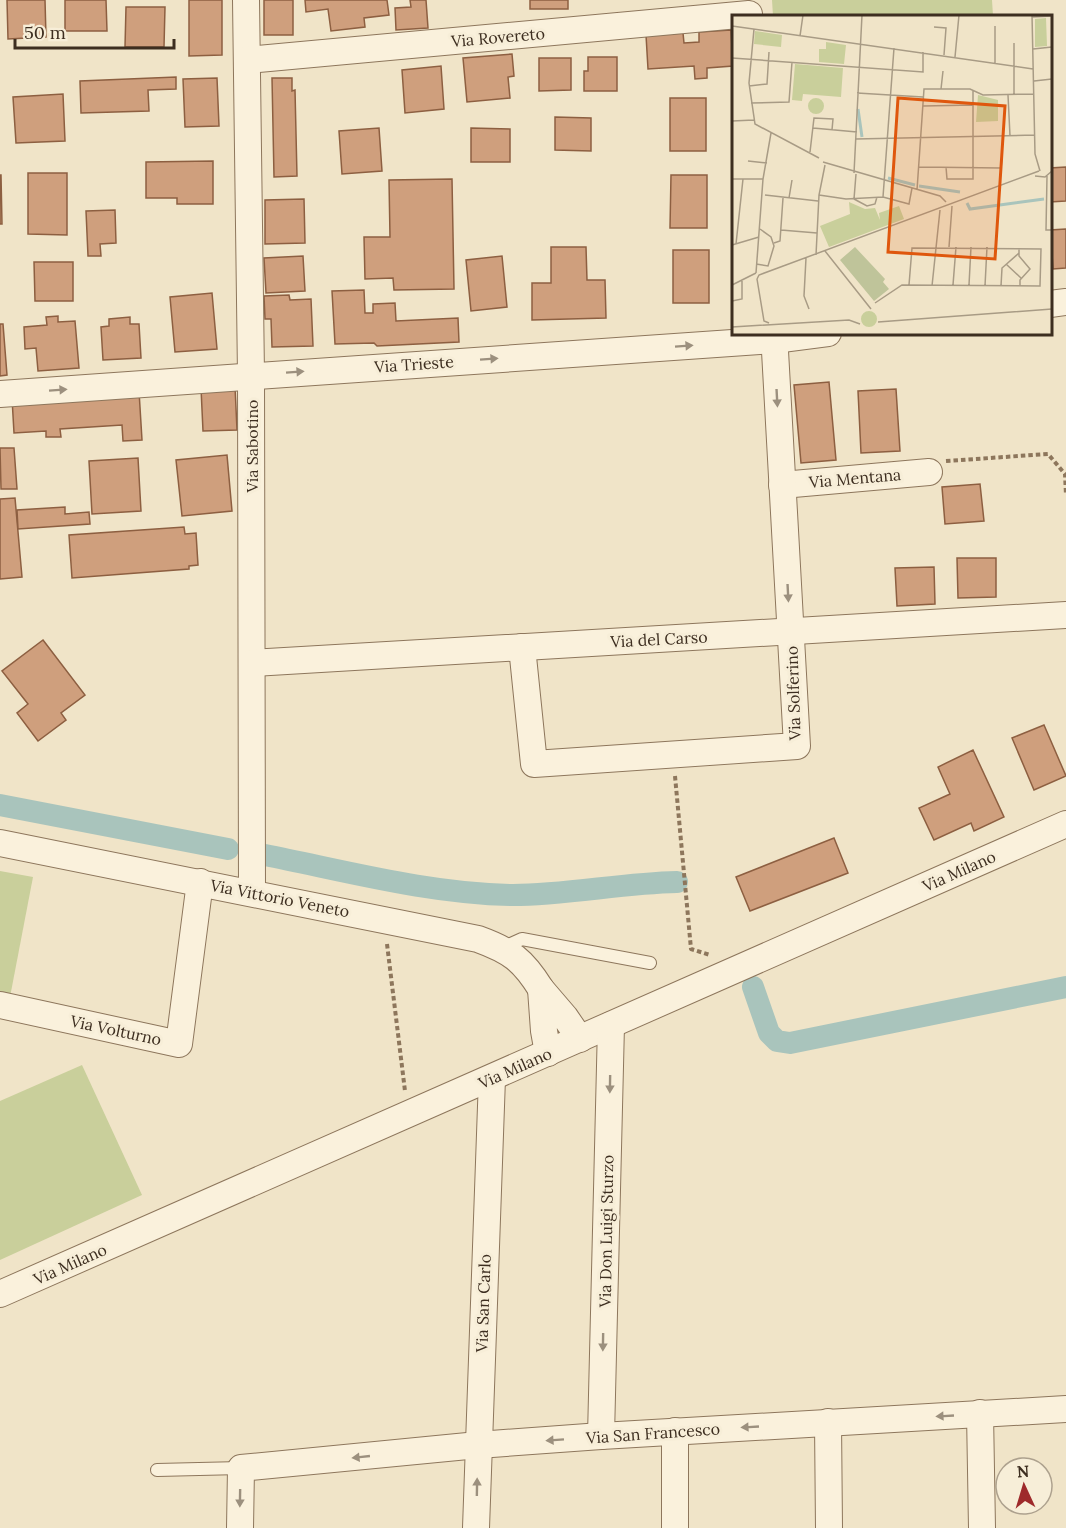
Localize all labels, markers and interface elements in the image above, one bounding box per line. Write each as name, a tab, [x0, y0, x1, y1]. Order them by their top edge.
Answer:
scale bar	[15, 12, 174, 50]
inset map	[732, 15, 1051, 334]
text: 50 m	[24, 21, 66, 44]
street label: Via Rovereto	[449, 23, 546, 51]
one-way arrow	[674, 341, 693, 351]
street label: Via Trieste	[373, 351, 455, 377]
one-way arrow	[480, 354, 499, 364]
one-way arrow	[285, 367, 304, 377]
one-way arrow	[49, 385, 68, 394]
one-way arrow	[773, 389, 782, 408]
street label: Via Sabotino	[242, 400, 262, 493]
street label: Via Mentana	[807, 464, 902, 492]
one-way arrow	[784, 583, 793, 602]
street label: Via del Carso	[609, 626, 708, 652]
street label: Via Solferino	[781, 645, 805, 742]
street label: Via Milano	[918, 846, 999, 896]
street label: Via Vittorio Veneto	[208, 875, 351, 921]
street label: Via Volturno	[68, 1010, 163, 1049]
street label: Via Milano	[474, 1043, 555, 1093]
one-way arrow	[605, 1074, 614, 1093]
street label: Via Don Luigi Sturzo	[595, 1154, 617, 1309]
street label: Via Milano	[29, 1239, 110, 1289]
street label: Via San Carlo	[471, 1253, 495, 1354]
one-way arrow	[598, 1332, 608, 1351]
one-way arrow	[935, 1411, 954, 1420]
street label: Via San Francesco	[584, 1418, 721, 1448]
one-way arrow	[741, 1422, 760, 1432]
one-way arrow	[546, 1435, 565, 1444]
one-way arrow	[352, 1452, 371, 1462]
north arrow	[994, 1456, 1054, 1516]
text: N	[1016, 1461, 1030, 1481]
one-way arrow	[472, 1477, 481, 1496]
one-way arrow	[235, 1489, 245, 1508]

